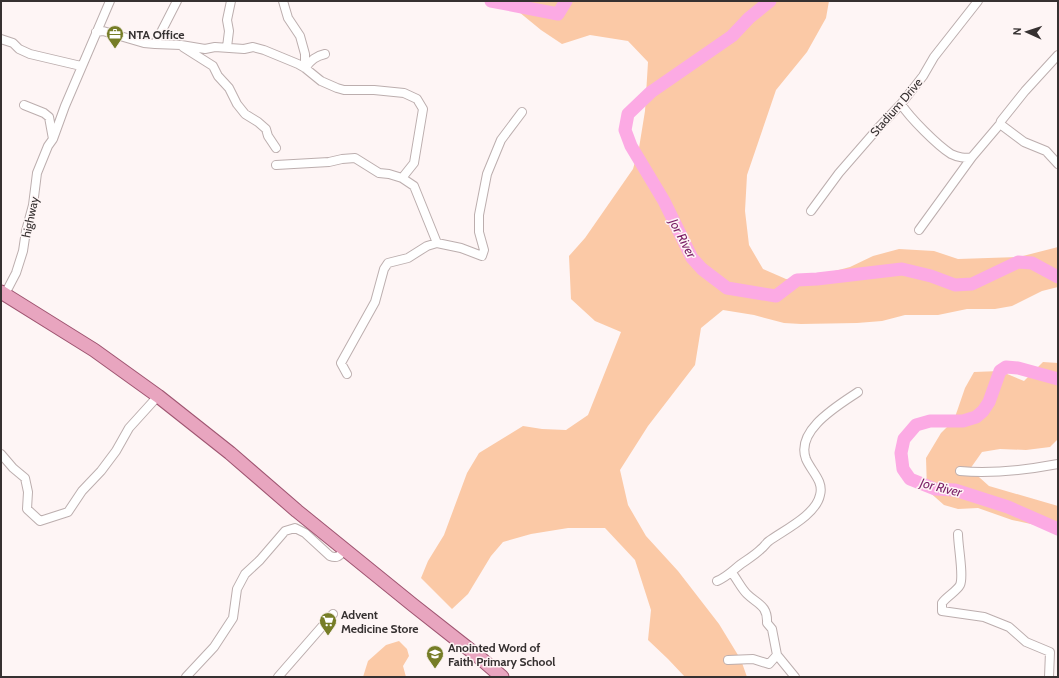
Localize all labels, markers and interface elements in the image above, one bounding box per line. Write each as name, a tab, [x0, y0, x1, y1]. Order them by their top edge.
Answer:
north arrow	[1007, 12, 1047, 52]
office icon: NTA Office	[105, 24, 125, 49]
place label: NTA Office	[128, 27, 185, 42]
text: N	[1010, 27, 1024, 36]
street label: Stadium Drive	[867, 75, 925, 139]
street label: highway	[18, 195, 42, 239]
water label: Jor River	[666, 215, 700, 261]
water label: Jor River	[918, 474, 964, 500]
place label: Advent Medicine Store	[341, 607, 418, 636]
supermarket icon: Advent Medicine Store	[318, 611, 338, 636]
place label: Anointed Word of Faith Primary School	[448, 640, 555, 669]
school or university icon: Anointed Word of Faith Primary School	[425, 644, 445, 669]

